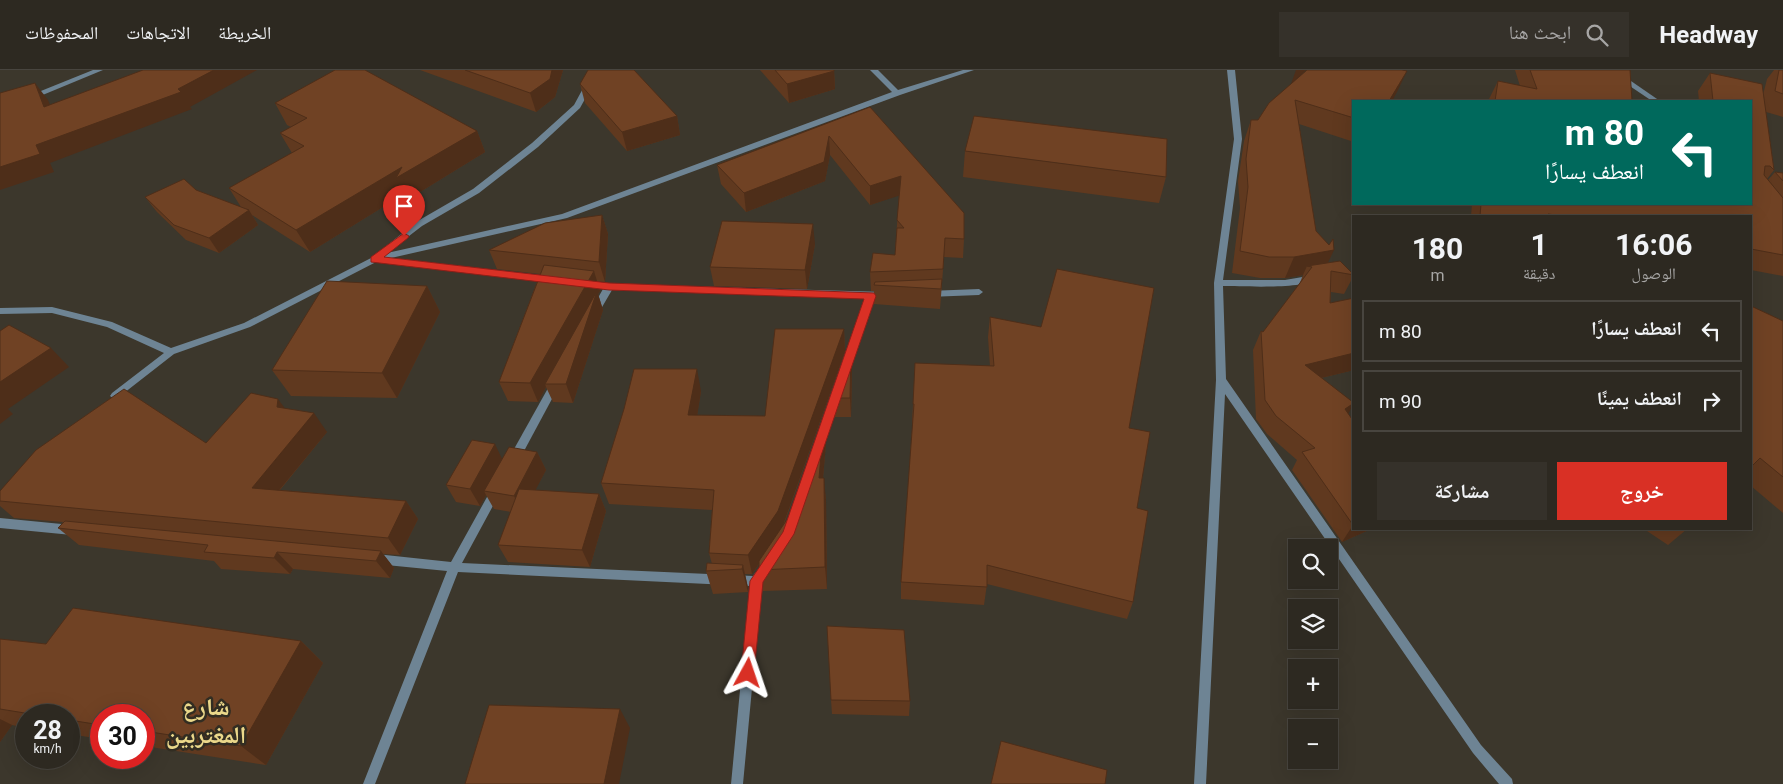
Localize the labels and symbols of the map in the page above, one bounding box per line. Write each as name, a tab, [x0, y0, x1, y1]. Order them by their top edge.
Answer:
pin	[383, 185, 425, 236]
position arrow	[721, 646, 773, 698]
district label: شارع المغتربين	[166, 693, 246, 749]
speed limit sign: 30	[90, 704, 155, 769]

